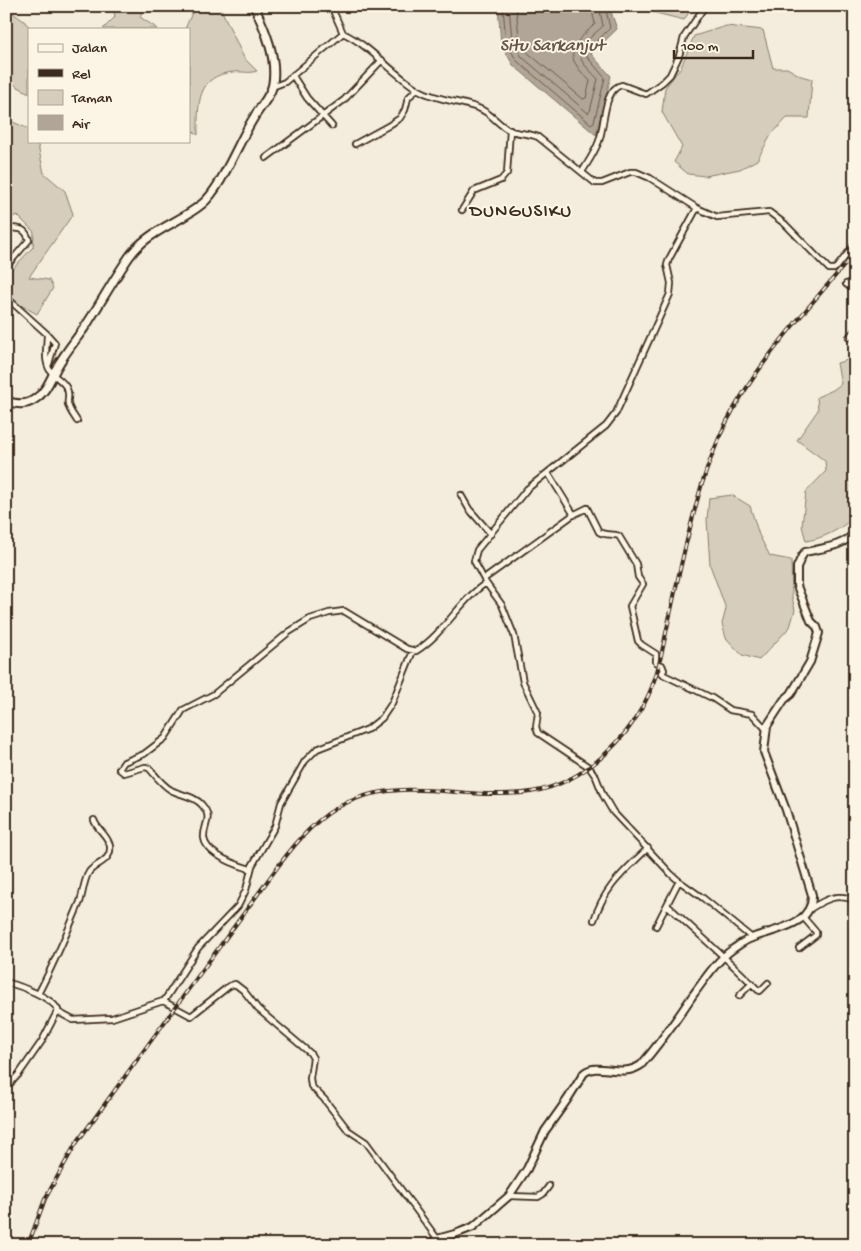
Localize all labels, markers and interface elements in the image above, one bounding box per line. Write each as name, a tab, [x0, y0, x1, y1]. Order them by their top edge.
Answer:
legend	[28, 28, 190, 142]
scale bar	[674, 28, 752, 60]
water label: Situ Sarkanjut	[500, 36, 608, 57]
text: 100 m	[680, 38, 719, 56]
text: Jalan	[72, 40, 107, 58]
text: Rel	[72, 66, 91, 84]
text: Taman	[71, 90, 112, 108]
text: Air	[72, 116, 91, 134]
district label: DUNGUSIKU	[468, 201, 572, 224]

